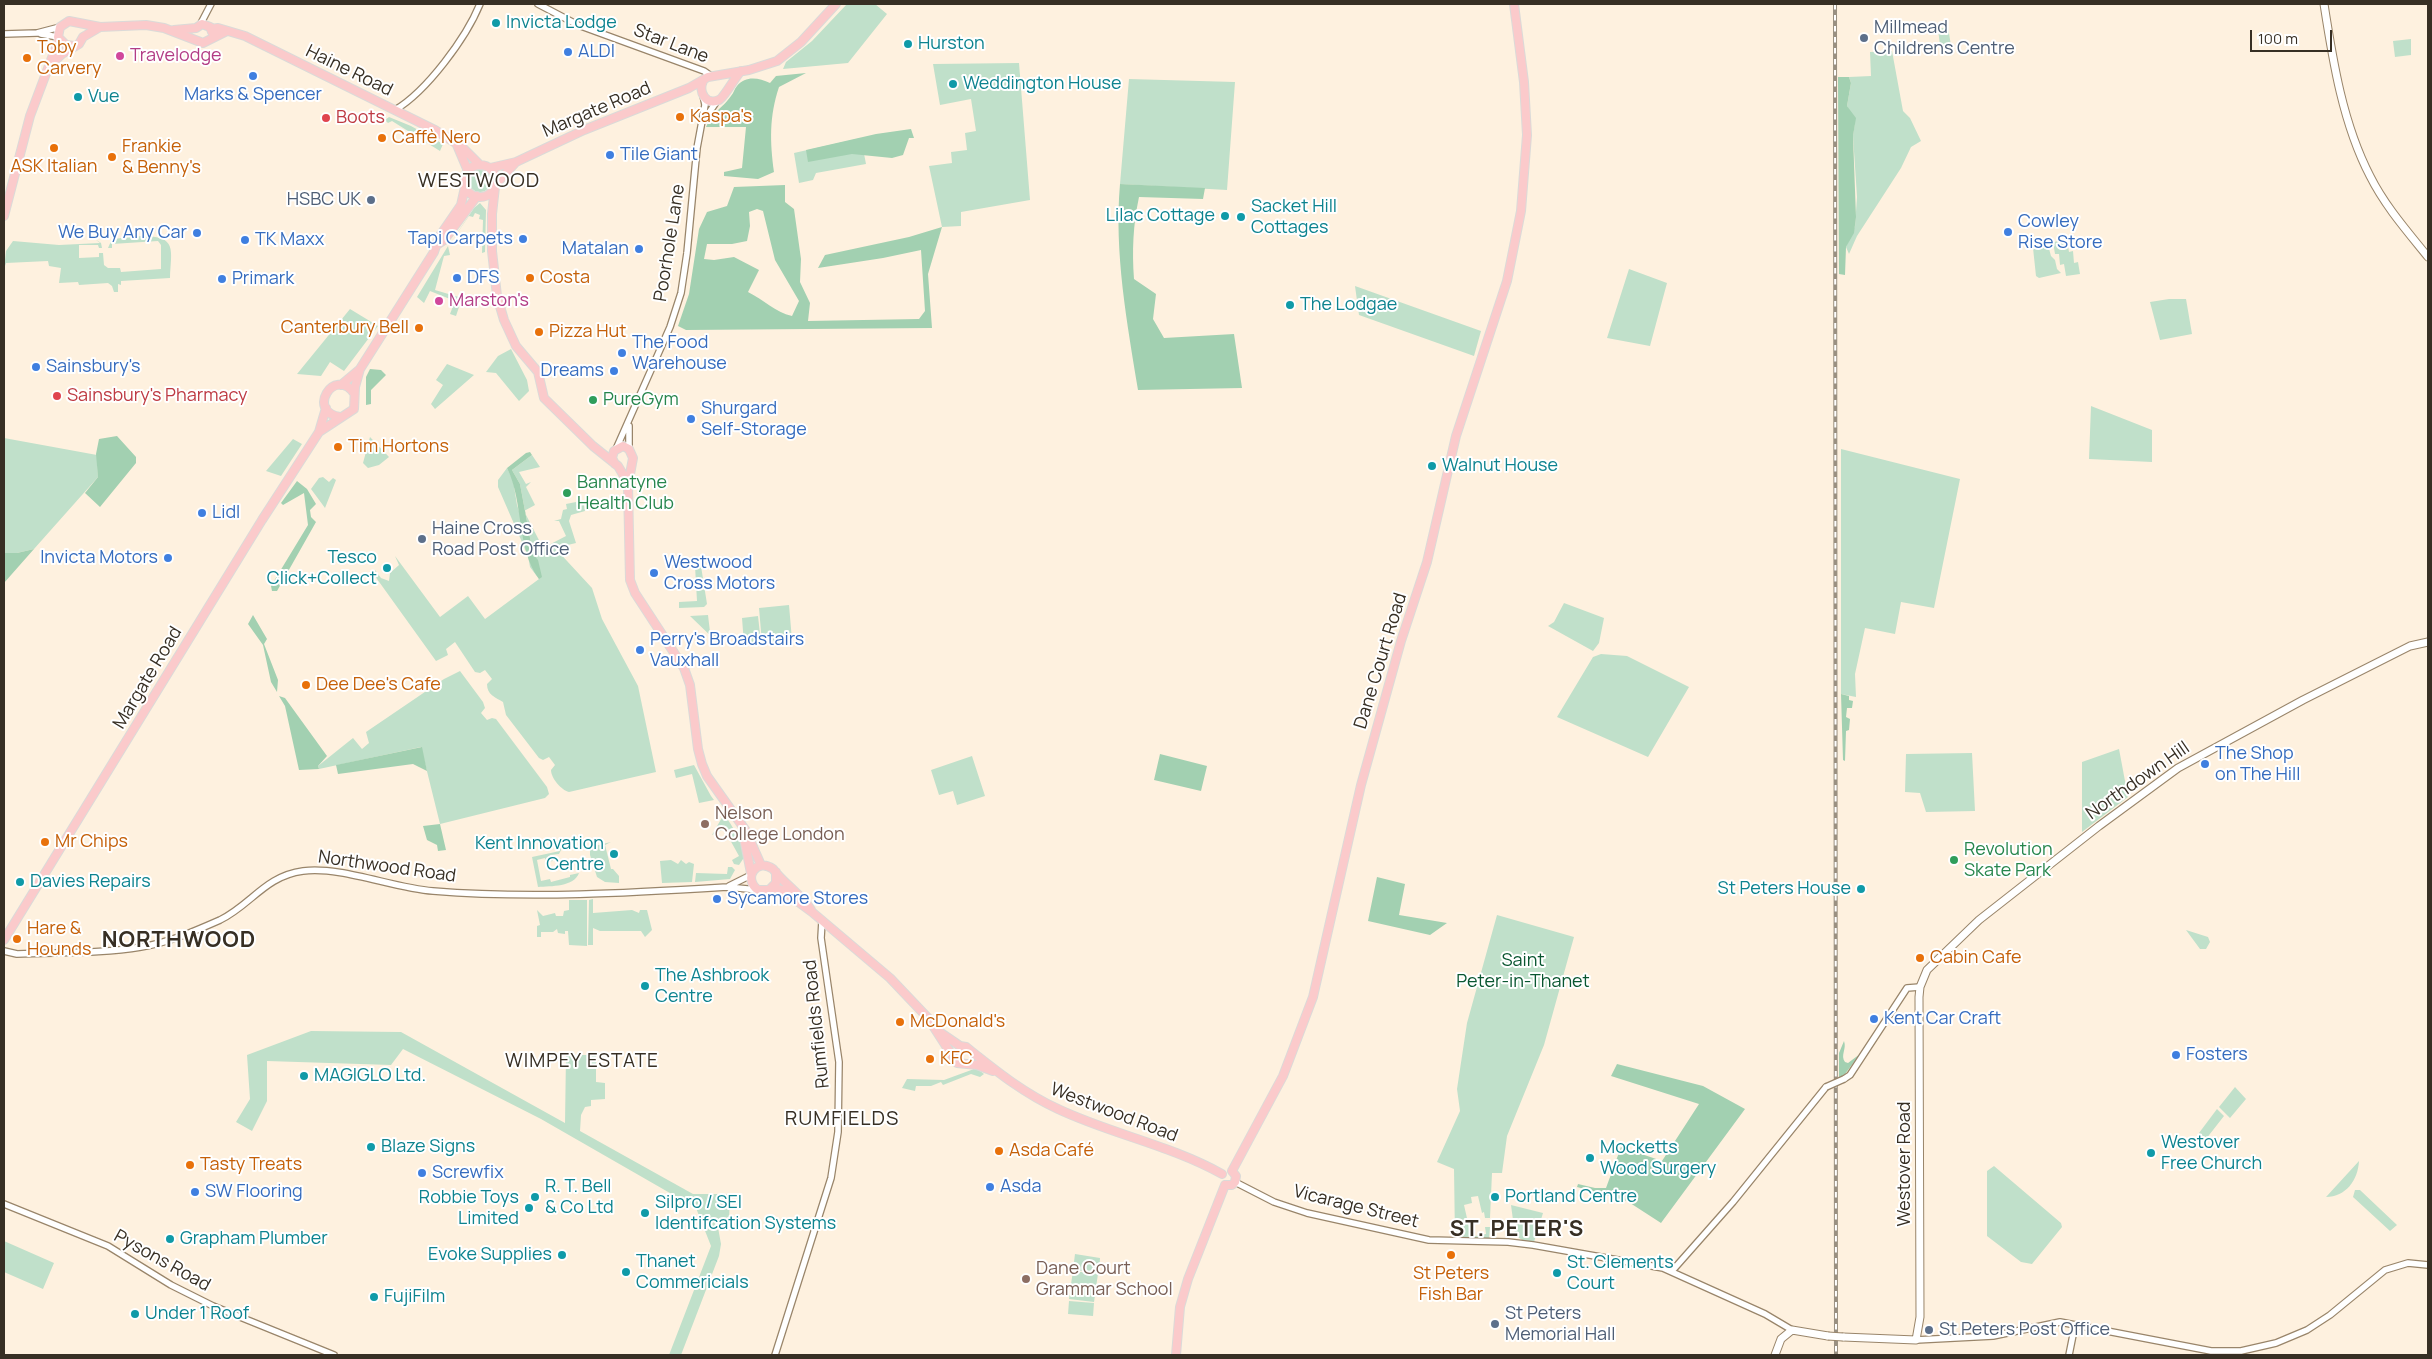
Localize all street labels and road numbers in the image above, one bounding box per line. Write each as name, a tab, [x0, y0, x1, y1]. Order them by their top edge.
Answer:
street label: Star Lane	[630, 20, 712, 68]
street label: Haine Road	[302, 41, 396, 101]
street label: Margate Road	[540, 77, 654, 143]
street label: Poorhole Lane	[650, 183, 690, 303]
street label: Dane Court Road	[1350, 590, 1412, 732]
street label: Margate Road	[109, 623, 187, 733]
street label: Northdown Hill	[2082, 737, 2194, 825]
street label: Northwood Road	[317, 847, 457, 887]
street label: Rumfields Road	[800, 959, 834, 1089]
street label: Westwood Road	[1047, 1079, 1181, 1147]
street label: Westover Road	[1894, 1102, 1916, 1226]
street label: Vicarage Street	[1291, 1181, 1421, 1233]
street label: Pysons Road	[110, 1226, 214, 1296]

